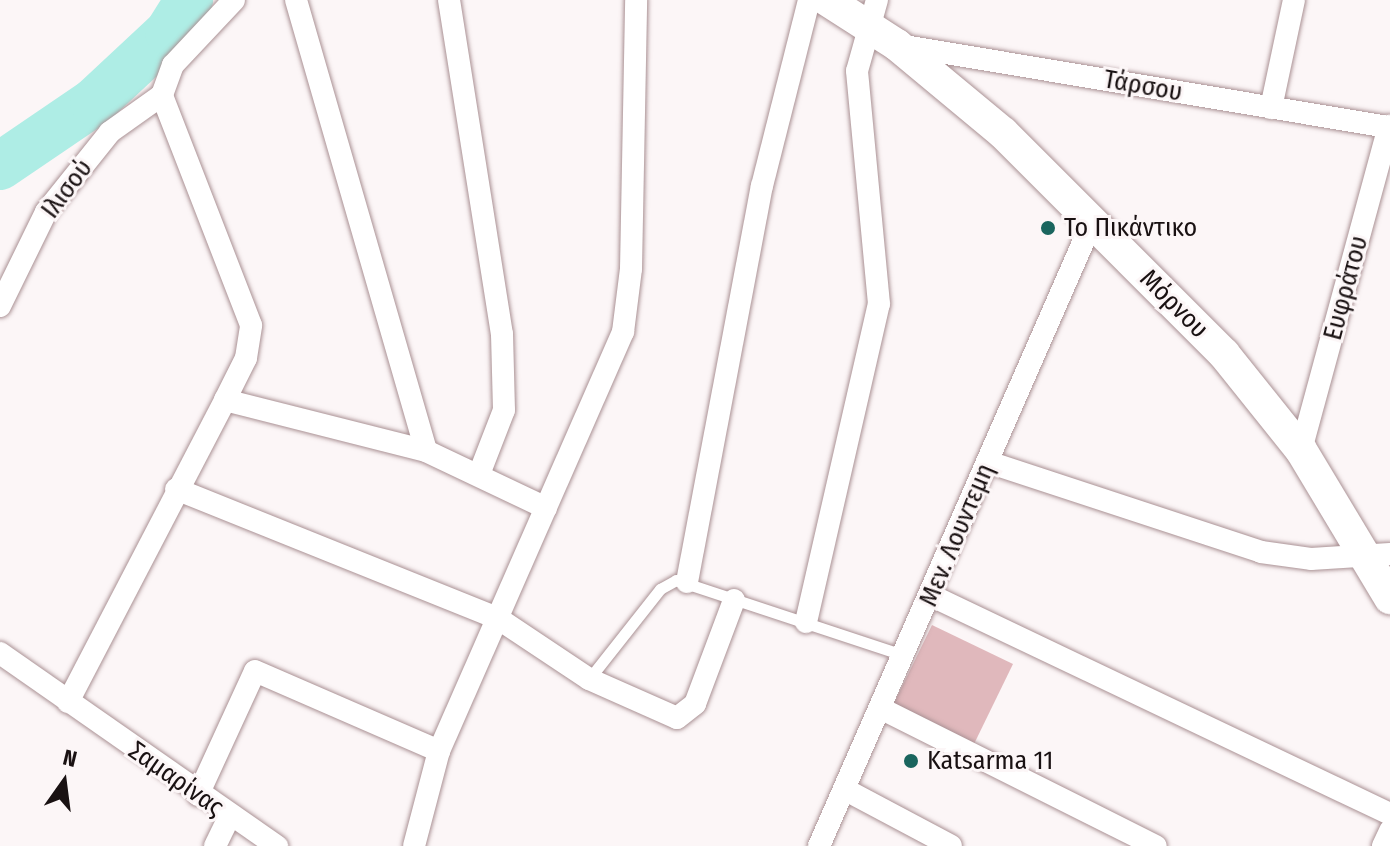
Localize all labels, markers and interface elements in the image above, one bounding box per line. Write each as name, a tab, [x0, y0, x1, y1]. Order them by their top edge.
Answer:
street label: Τάρσου	[1101, 64, 1185, 108]
street label: Ιλισού	[35, 153, 99, 225]
place label: Το Πικάντικο	[1064, 212, 1197, 244]
marker: Το Πικάντικο	[1039, 219, 1057, 237]
street label: Ευφράτου	[1317, 232, 1375, 344]
street label: Μόρνου	[1133, 263, 1215, 345]
street label: Μεν. Λουντεμη	[913, 459, 1001, 611]
street label: Σαμαρίνας	[122, 735, 230, 823]
north arrow	[24, 742, 104, 822]
text: N	[60, 744, 80, 773]
place label: Katsarma 11	[927, 745, 1053, 777]
marker: Katsarma 11	[902, 752, 920, 770]

